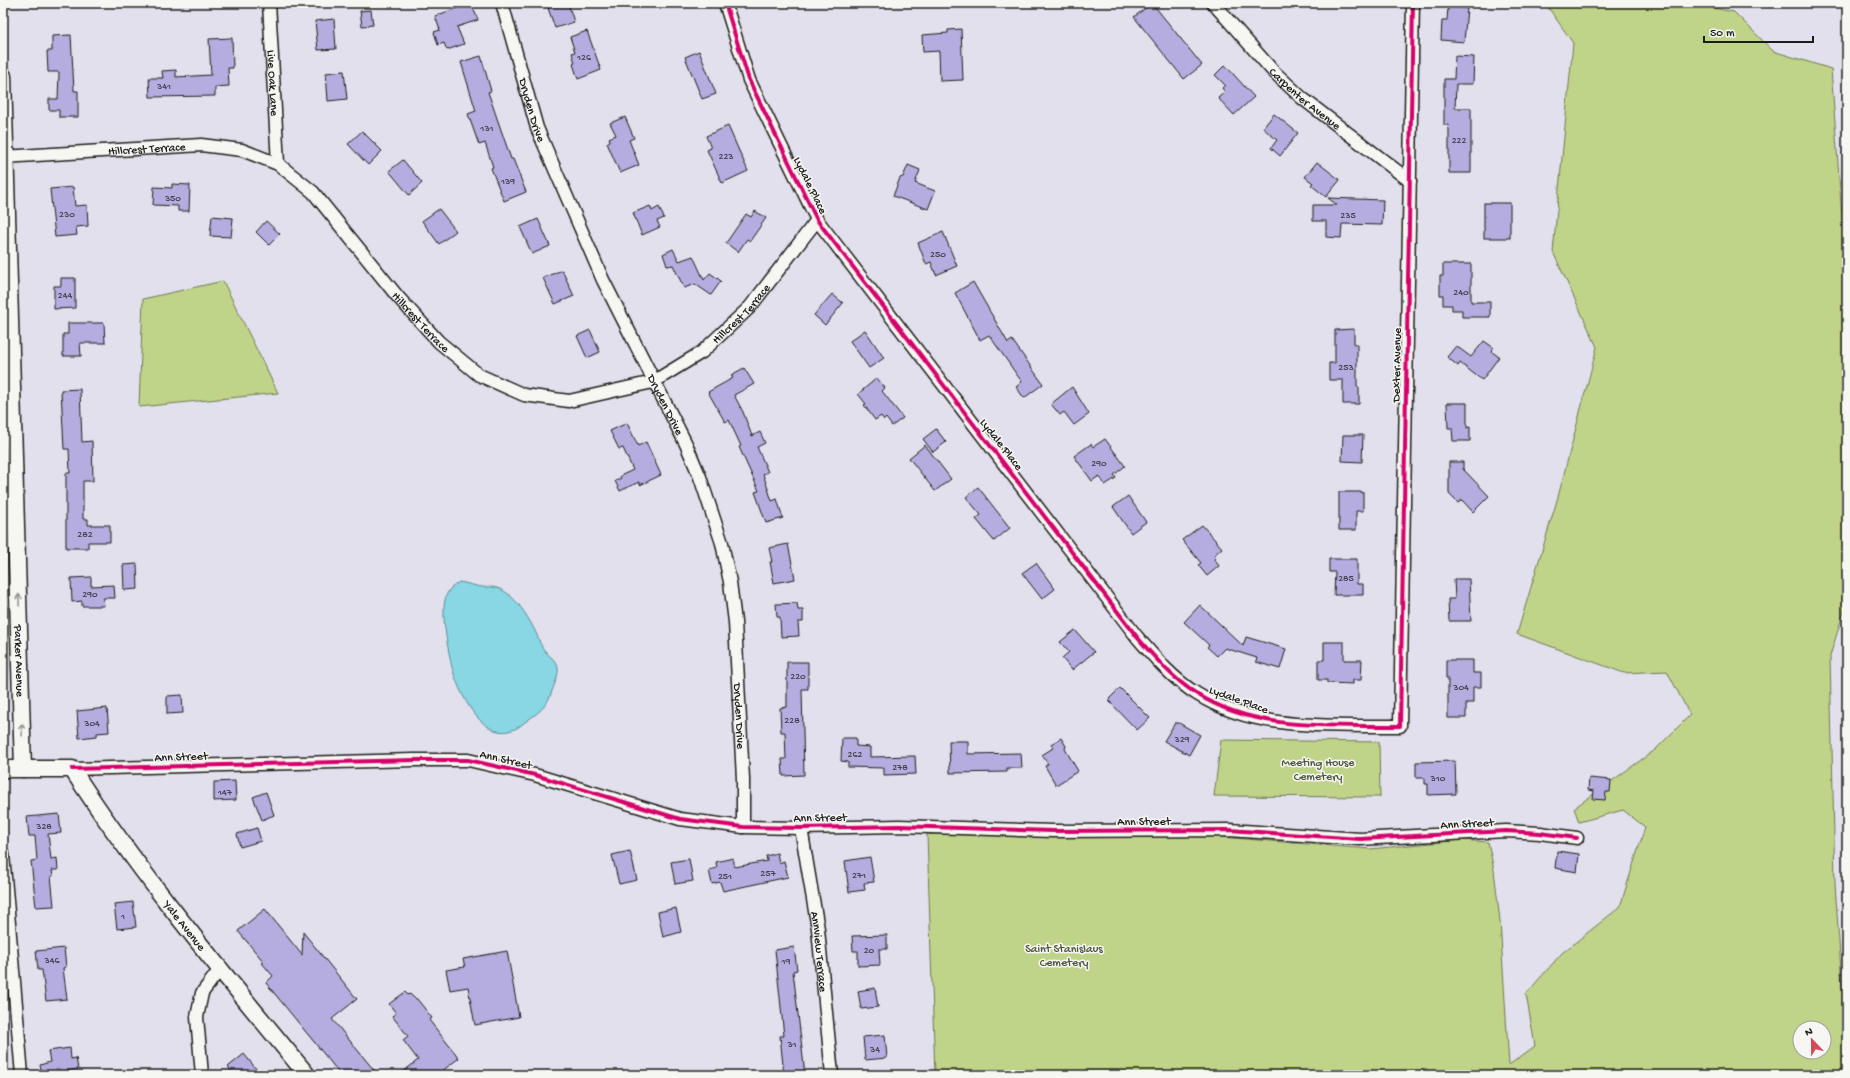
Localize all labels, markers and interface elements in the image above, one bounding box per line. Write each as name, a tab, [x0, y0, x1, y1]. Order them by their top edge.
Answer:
scale bar	[1704, 18, 1813, 44]
text: 50 m	[1710, 27, 1735, 41]
street label: Live Oak Lane	[263, 49, 280, 117]
house number: 126	[576, 52, 592, 64]
street label: Carpenter Avenue	[1265, 66, 1343, 135]
street label: Dryden Drive	[514, 76, 548, 145]
house number: 341	[156, 81, 171, 93]
house number: 131	[479, 123, 494, 135]
house number: 222	[1452, 135, 1466, 147]
street label: Hillcrest Terrace	[108, 141, 187, 160]
house number: 223	[719, 151, 734, 163]
street label: Lydale Place	[789, 155, 829, 217]
house number: 139	[500, 176, 515, 188]
house number: 350	[164, 193, 181, 205]
house number: 230	[59, 209, 75, 221]
house number: 235	[1340, 210, 1356, 222]
house number: 250	[930, 249, 946, 261]
street label: Hillcrest Terrace	[710, 281, 775, 348]
house number: 240	[1453, 287, 1469, 299]
house number: 244	[58, 290, 72, 302]
street label: Hillcrest Terrace	[388, 290, 452, 357]
street label: Dexter Avenue	[1390, 327, 1406, 403]
house number: 253	[1338, 362, 1354, 374]
street label: Dryden Drive	[643, 372, 686, 439]
street label: Lydale Place	[976, 417, 1025, 475]
house number: 290	[1091, 458, 1107, 470]
house number: 282	[77, 529, 93, 541]
house number: 285	[1338, 573, 1354, 585]
house number: 290	[82, 589, 98, 601]
one-way arrow	[15, 594, 22, 607]
street label: Parker Avenue	[10, 623, 26, 698]
house number: 220	[790, 671, 806, 683]
street label: Dryden Drive	[729, 682, 747, 750]
house number: 304	[1452, 682, 1469, 694]
street label: Lydale Place	[1207, 684, 1271, 718]
house number: 228	[784, 715, 800, 727]
house number: 304	[83, 718, 100, 730]
one-way arrow	[18, 724, 26, 737]
house number: 329	[1173, 734, 1190, 746]
street label: Ann Street	[478, 748, 534, 774]
house number: 262	[848, 749, 863, 761]
street label: Ann Street	[154, 750, 209, 766]
park label: Meeting House Cemetery	[1282, 757, 1355, 785]
house number: 278	[892, 762, 908, 774]
house number: 310	[1430, 773, 1446, 785]
house number: 147	[217, 787, 233, 799]
street label: Ann Street	[793, 812, 848, 826]
street label: Ann Street	[1117, 816, 1172, 830]
street label: Ann Street	[1440, 817, 1495, 833]
house number: 328	[35, 821, 52, 833]
house number: 257	[760, 868, 776, 880]
house number: 271	[852, 870, 866, 882]
house number: 251	[718, 871, 732, 883]
street label: Yale Avenue	[159, 898, 208, 955]
street label: Annview Terrace	[806, 910, 829, 993]
house number: 1	[120, 911, 125, 923]
park label: Saint Stanislaus Cemetery	[1025, 943, 1103, 971]
house number: 20	[864, 945, 875, 957]
house number: 346	[44, 955, 60, 967]
house number: 19	[780, 956, 791, 968]
north arrow	[1792, 1020, 1832, 1060]
text: N	[1803, 1026, 1815, 1039]
house number: 31	[786, 1039, 797, 1051]
house number: 34	[869, 1044, 880, 1056]

